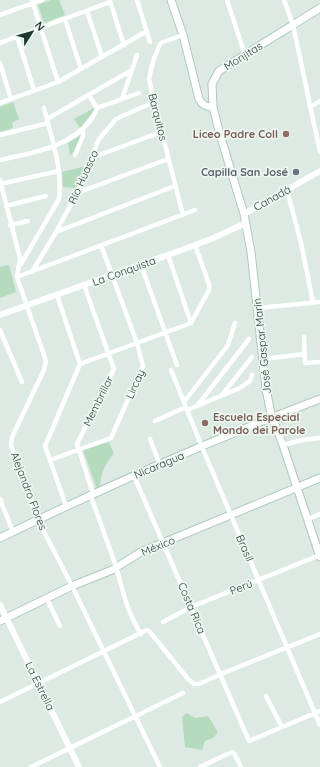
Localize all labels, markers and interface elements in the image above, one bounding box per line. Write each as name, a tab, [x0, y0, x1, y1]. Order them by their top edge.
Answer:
north arrow	[12, 12, 52, 52]
text: N	[32, 19, 48, 33]
street label: Monjitas	[221, 39, 265, 73]
street label: Barquitos	[145, 92, 171, 142]
place label: Liceo Padre Coll	[193, 127, 278, 141]
marker: Liceo Padre Coll	[281, 129, 291, 139]
street label: Río Huasco	[65, 147, 101, 206]
place label: Capilla San José	[201, 165, 289, 179]
marker: Capilla San José	[291, 167, 301, 177]
street label: Canadá	[251, 182, 293, 214]
street label: La Conquista	[90, 253, 158, 289]
street label: José Gaspar Marín	[250, 297, 274, 395]
street label: Lircay	[122, 367, 148, 401]
street label: Membrillar	[80, 373, 117, 429]
place label: Escuela Especial Mondo dei Parole	[213, 410, 306, 437]
marker: Escuela Especial Mondo dei Parole	[200, 418, 210, 428]
street label: Nicaragua	[132, 448, 186, 482]
street label: Alejandro Flores	[8, 450, 50, 532]
street label: Brasil	[233, 532, 257, 564]
street label: México	[139, 533, 177, 559]
street label: Perú	[228, 576, 254, 598]
street label: Costa Rica	[175, 580, 209, 636]
street label: La Estrella	[22, 659, 58, 713]

